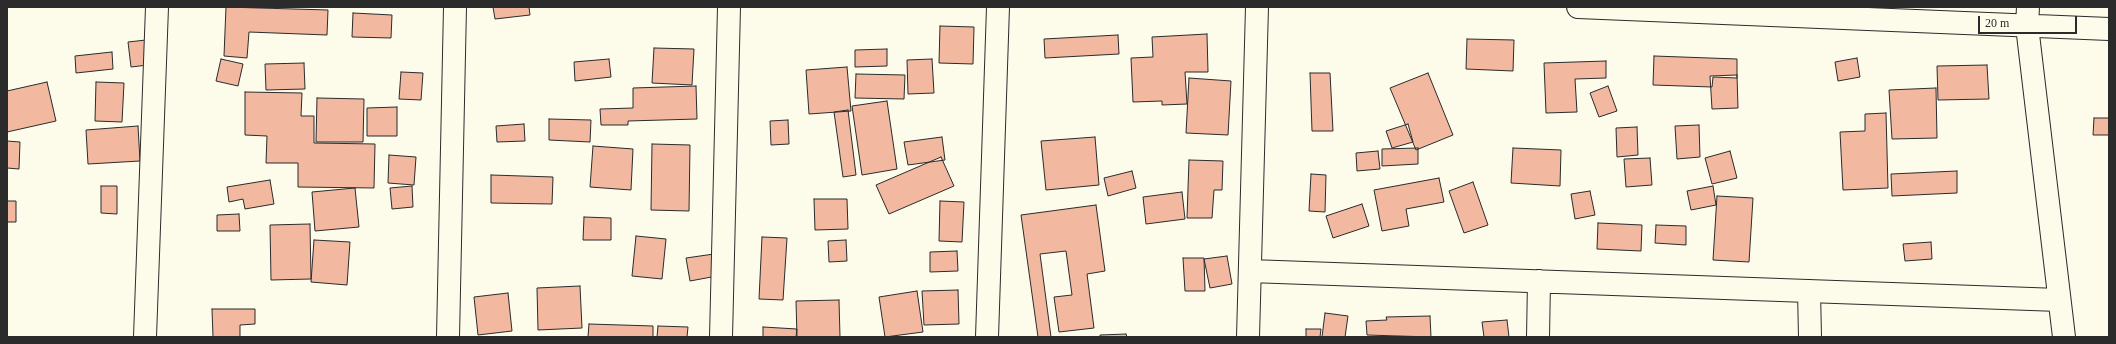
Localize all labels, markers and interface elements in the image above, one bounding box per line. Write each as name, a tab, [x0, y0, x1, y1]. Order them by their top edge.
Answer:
scale bar	[1980, 8, 2079, 34]
text: 20 m	[1985, 16, 2009, 30]

